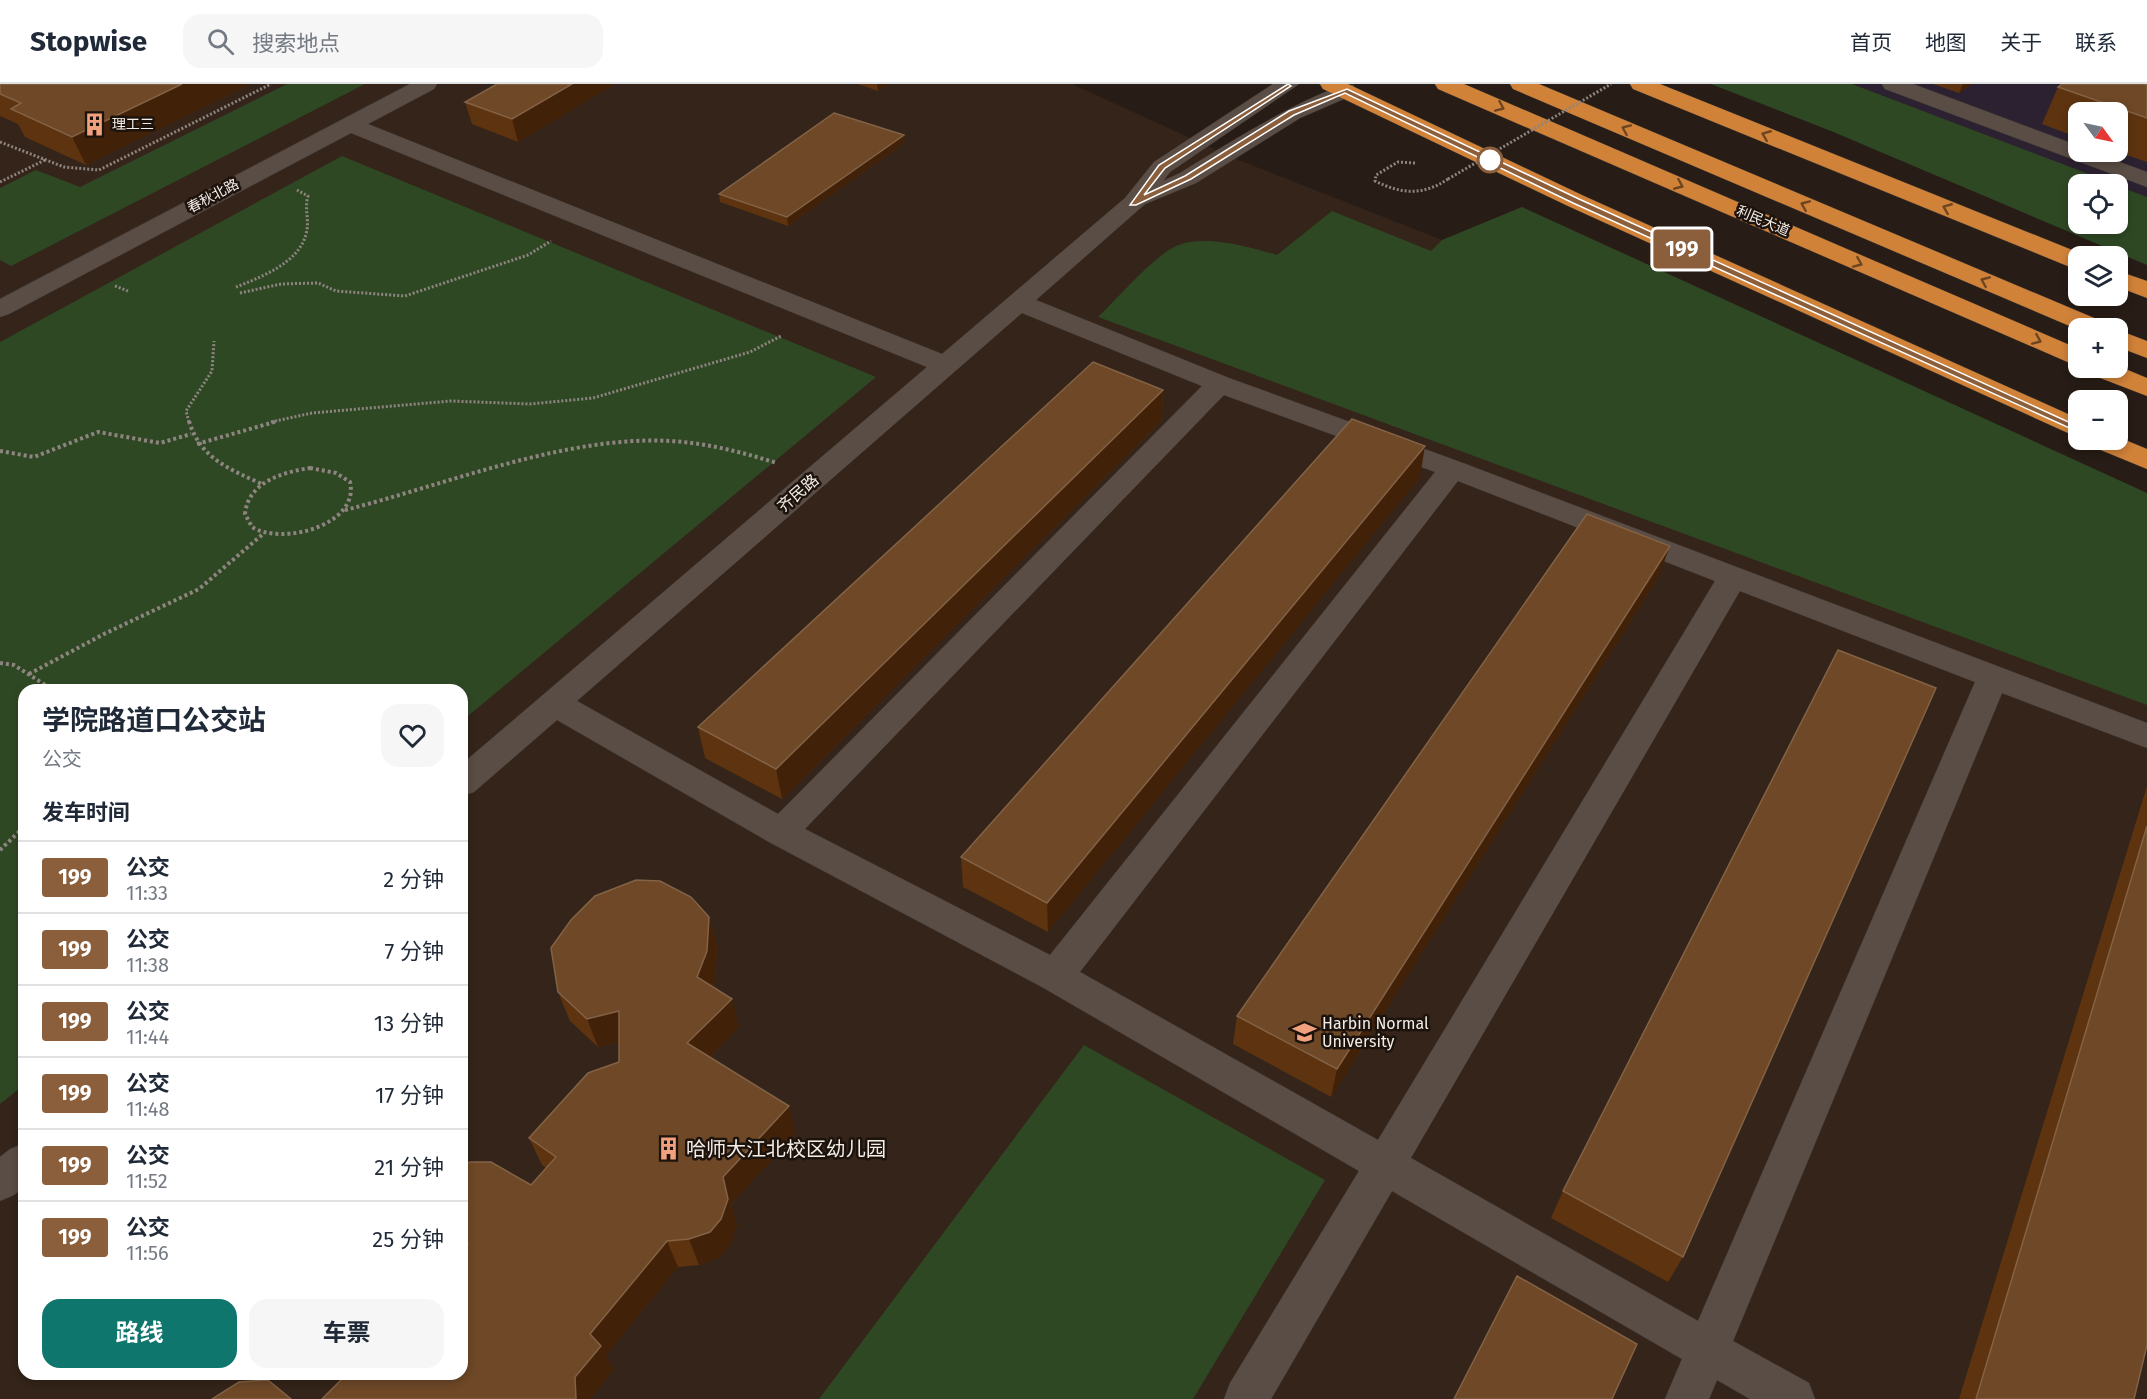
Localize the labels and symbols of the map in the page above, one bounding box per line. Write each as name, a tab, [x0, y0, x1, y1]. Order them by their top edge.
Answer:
one-way arrow	[1494, 100, 1505, 112]
north arrow	[2068, 102, 2128, 162]
building icon: 理工三	[81, 111, 107, 137]
place label: 理工三	[112, 116, 154, 133]
one-way arrow	[1621, 124, 1632, 136]
one-way arrow	[1762, 130, 1773, 142]
unlabelled marker	[1477, 147, 1503, 173]
street label: 春秋北路	[184, 175, 242, 217]
one-way arrow	[1672, 178, 1683, 190]
one-way arrow	[1801, 200, 1812, 212]
street label: 利民大道	[1734, 202, 1792, 240]
one-way arrow	[1942, 203, 1953, 215]
line badge: 199	[1648, 230, 1716, 268]
one-way arrow	[1851, 255, 1862, 267]
one-way arrow	[1980, 276, 1991, 288]
one-way arrow	[2030, 333, 2041, 345]
street label: 齐民路	[774, 470, 822, 516]
place label: Harbin Normal University	[1322, 1014, 1429, 1051]
school or university icon: Harbin Normal University	[1291, 1019, 1317, 1045]
building icon: 哈师大江北校区幼儿园	[655, 1136, 681, 1162]
place label: 哈师大江北校区幼儿园	[686, 1137, 886, 1161]

